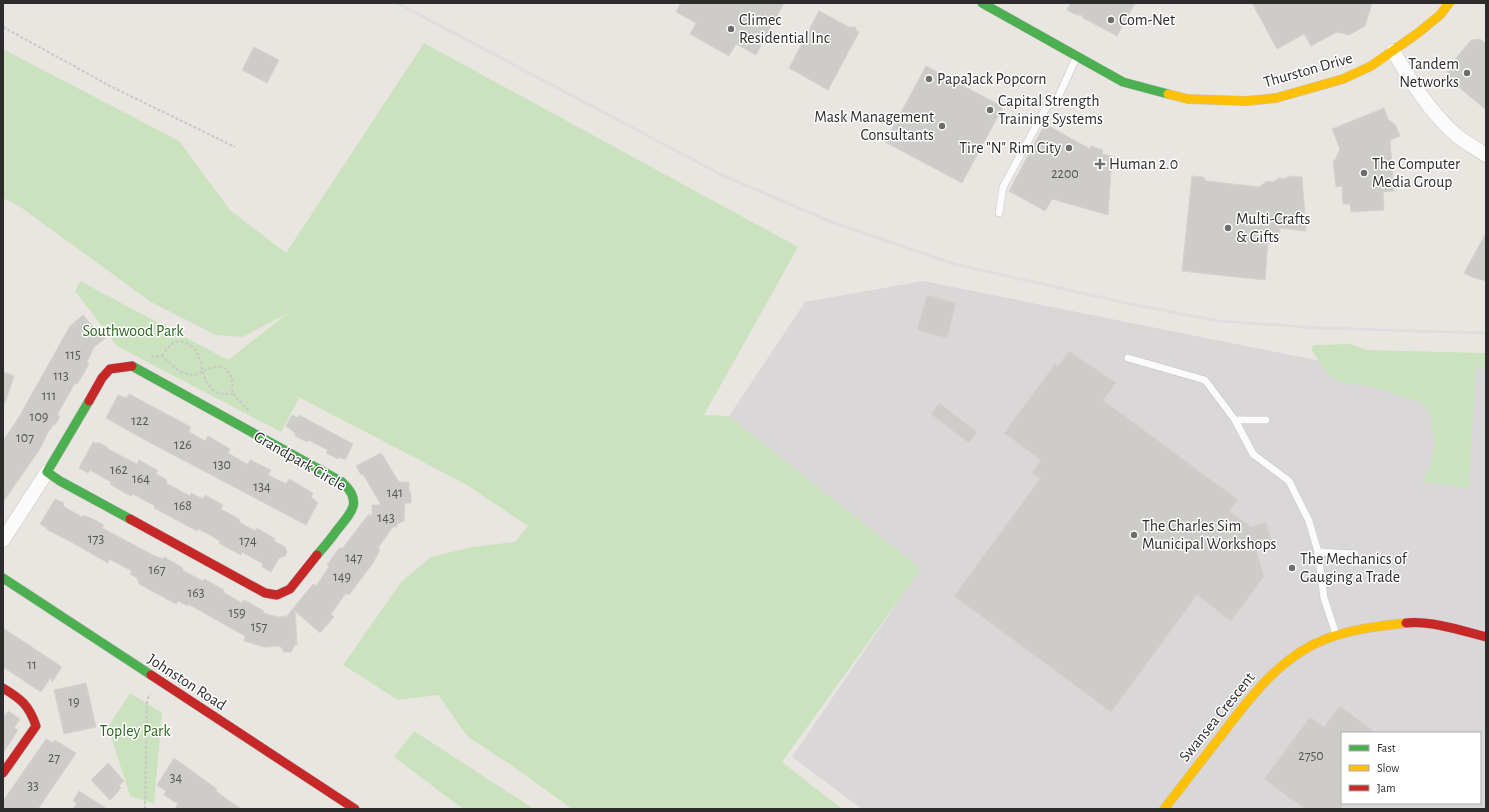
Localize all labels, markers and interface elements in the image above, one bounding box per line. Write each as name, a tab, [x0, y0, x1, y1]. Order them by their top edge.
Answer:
place label: Climec Residential Inc	[739, 12, 830, 46]
place label: Com-Net	[1119, 12, 1175, 28]
marker: Com-Net	[1106, 15, 1116, 25]
marker: Climec Residential Inc	[726, 24, 736, 34]
street label: Thurston Drive	[1262, 50, 1354, 90]
place label: Tandem Networks	[1399, 56, 1459, 90]
marker: Tandem Networks	[1462, 68, 1472, 78]
place label: PapaJack Popcorn	[937, 71, 1047, 87]
marker: PapaJack Popcorn	[924, 74, 934, 84]
place label: Capital Strength Training Systems	[998, 93, 1103, 128]
marker: Capital Strength Training Systems	[985, 105, 995, 115]
place label: Mask Management Consultants	[814, 109, 934, 143]
marker: Mask Management Consultants	[937, 121, 947, 131]
place label: Tire "N" Rim City	[959, 140, 1061, 157]
marker: Tire "N" Rim City	[1064, 143, 1074, 153]
place label: Human 2.0	[1109, 156, 1178, 172]
place label: The Computer Media Group	[1372, 156, 1461, 190]
marker: Human 2.0	[1094, 158, 1106, 170]
house number: 2200	[1051, 167, 1079, 181]
marker: The Computer Media Group	[1359, 168, 1369, 178]
place label: Multi-Crafts & Gifts	[1236, 211, 1311, 245]
marker: Multi-Crafts & Gifts	[1223, 223, 1233, 233]
park label: Southwood Park	[82, 323, 184, 339]
house number: 115	[65, 348, 81, 362]
house number: 113	[53, 369, 69, 383]
house number: 111	[42, 389, 56, 403]
house number: 109	[30, 410, 48, 424]
house number: 122	[131, 414, 149, 428]
street label: Grandpark Circle	[251, 428, 349, 494]
house number: 107	[16, 431, 34, 445]
house number: 126	[174, 438, 192, 452]
house number: 130	[213, 458, 231, 472]
house number: 162	[110, 463, 128, 477]
house number: 164	[132, 472, 150, 486]
house number: 134	[253, 480, 271, 494]
house number: 141	[387, 486, 403, 500]
house number: 168	[174, 499, 192, 513]
house number: 143	[377, 511, 395, 525]
place label: The Charles Sim Municipal Workshops	[1142, 518, 1277, 552]
marker: The Charles Sim Municipal Workshops	[1129, 530, 1139, 540]
house number: 173	[88, 532, 104, 546]
house number: 174	[239, 534, 257, 548]
house number: 147	[345, 551, 363, 565]
place label: The Mechanics of Gauging a Trade	[1300, 551, 1408, 585]
house number: 167	[148, 563, 166, 577]
marker: The Mechanics of Gauging a Trade	[1287, 563, 1297, 573]
house number: 149	[333, 570, 351, 584]
house number: 163	[187, 586, 205, 600]
house number: 159	[228, 606, 246, 620]
house number: 157	[251, 620, 267, 634]
street label: Johnston Road	[145, 651, 229, 713]
house number: 11	[27, 658, 37, 672]
street label: Swansea Crescent	[1176, 669, 1258, 765]
house number: 19	[68, 695, 80, 709]
park label: Topley Park	[99, 723, 171, 740]
legend	[1341, 732, 1481, 804]
text: Fast	[1377, 742, 1396, 754]
house number: 2750	[1298, 749, 1324, 763]
house number: 27	[48, 751, 60, 765]
text: Slow	[1377, 762, 1399, 774]
house number: 34	[170, 771, 183, 785]
house number: 33	[27, 779, 39, 793]
text: Jam	[1377, 782, 1396, 794]

